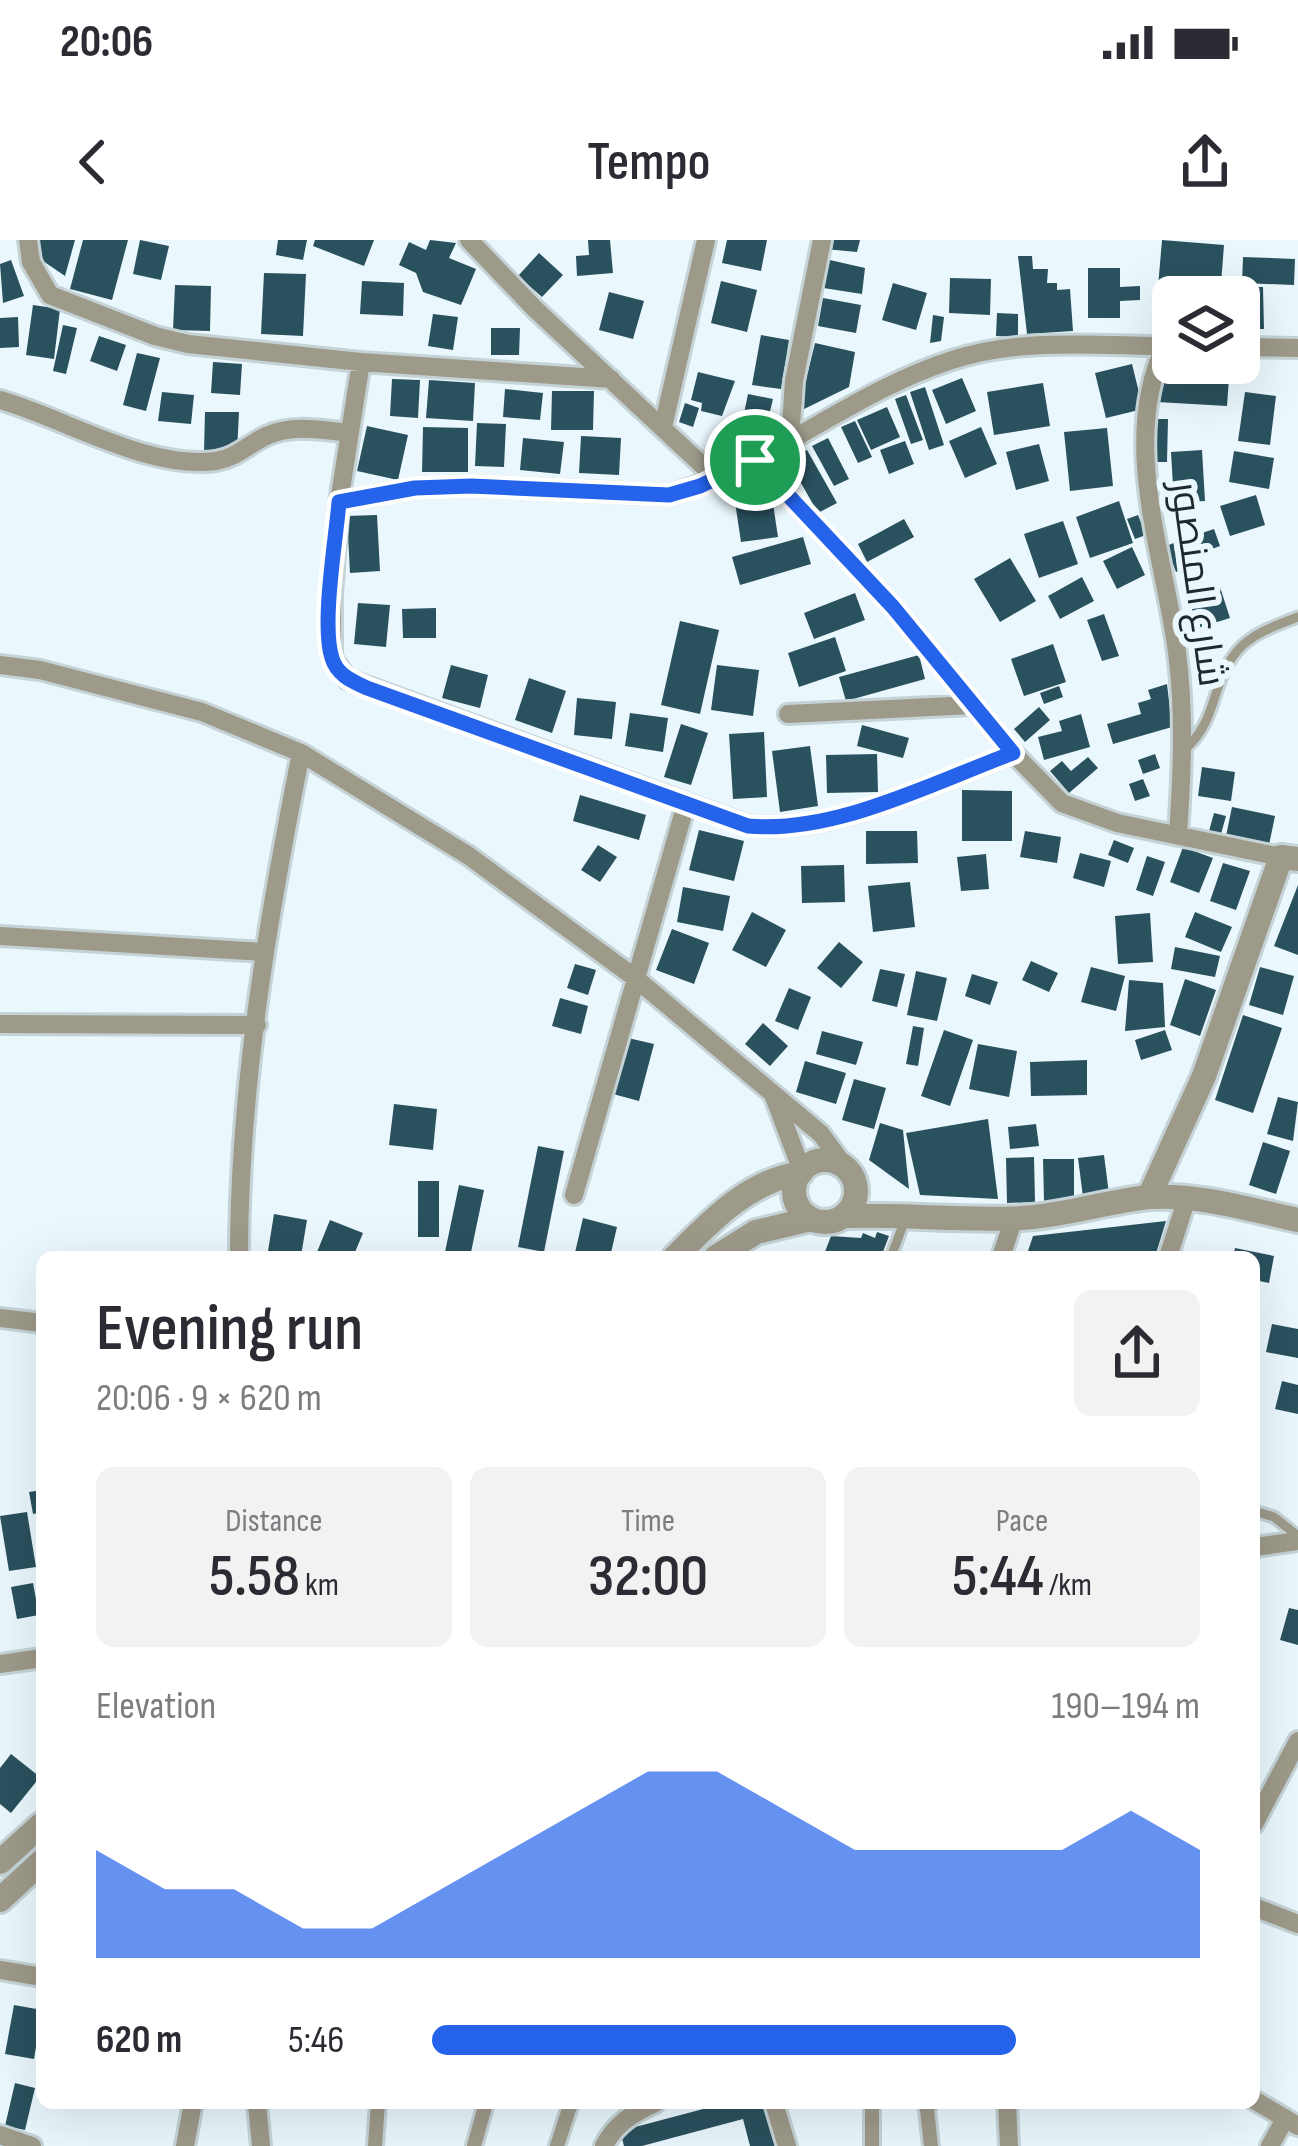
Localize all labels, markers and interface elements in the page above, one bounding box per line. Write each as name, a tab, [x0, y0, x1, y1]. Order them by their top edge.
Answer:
text: 20:06	[60, 15, 153, 70]
icon: back	[60, 129, 126, 195]
icon: share	[1172, 129, 1238, 195]
text: Tempo	[587, 130, 711, 195]
map controls	[1152, 276, 1260, 384]
button: layers	[1152, 276, 1260, 384]
pin	[704, 409, 806, 511]
icon: arrive	[722, 427, 788, 493]
street label: شارع المنصور	[1158, 476, 1235, 690]
text: Evening run	[96, 1290, 363, 1369]
button: share	[1074, 1290, 1200, 1416]
text: 20:06 · 9 × 620 m	[96, 1375, 322, 1422]
text: Distance	[225, 1501, 323, 1541]
text: Time	[621, 1501, 675, 1541]
text: Pace	[996, 1501, 1048, 1541]
text: 5.58	[209, 1541, 300, 1613]
text: 32:00	[588, 1541, 708, 1613]
text: 5:44	[952, 1541, 1044, 1613]
text: km	[300, 1565, 339, 1605]
text: /km	[1044, 1565, 1092, 1605]
text: Elevation	[96, 1683, 216, 1730]
text: 190–194 m	[1051, 1683, 1200, 1730]
text: 620 m	[96, 2017, 182, 2064]
text: 5:46	[288, 2017, 344, 2064]

